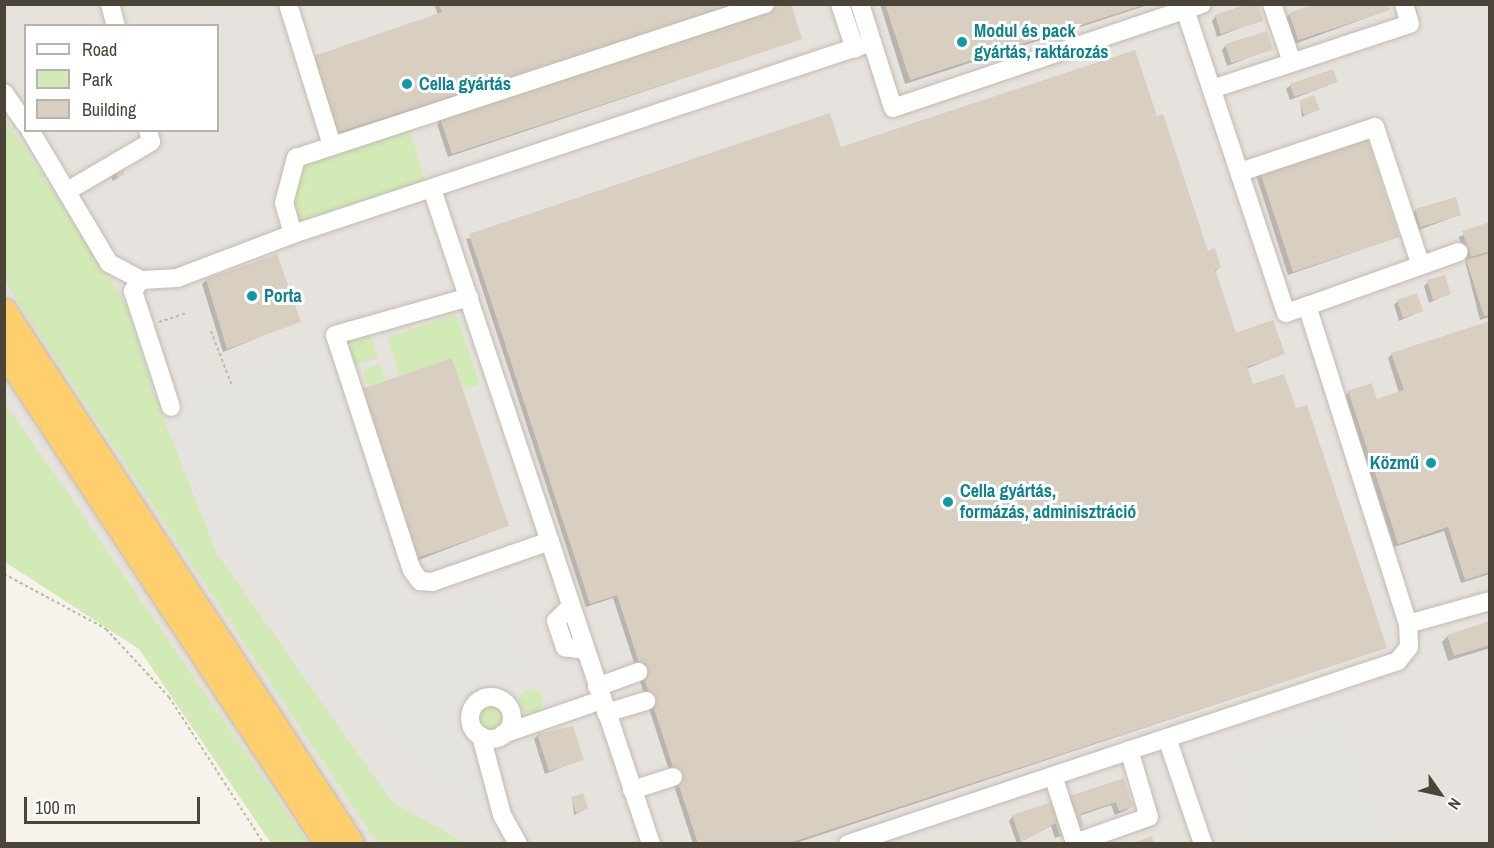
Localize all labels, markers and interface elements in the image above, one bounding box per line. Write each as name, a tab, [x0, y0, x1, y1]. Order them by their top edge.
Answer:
place label: Modul és pack gyártás, raktározás	[974, 21, 1109, 63]
legend	[24, 24, 219, 132]
marker: Modul és pack gyártás, raktározás	[955, 35, 969, 49]
text: Road	[82, 37, 117, 62]
text: Park	[82, 67, 112, 92]
place label: Cella gyártás	[419, 73, 511, 95]
marker: Cella gyártás	[400, 77, 414, 91]
text: Building	[82, 97, 136, 122]
place label: Porta	[264, 285, 302, 307]
marker: Porta	[245, 289, 259, 303]
place label: Közmű	[1370, 452, 1419, 474]
marker: Közmű	[1424, 456, 1438, 470]
place label: Cella gyártás, formázás, adminisztráció	[960, 481, 1136, 524]
marker: Cella gyártás, formázás, adminisztráció	[941, 495, 955, 509]
north arrow	[1410, 764, 1470, 824]
scale bar	[27, 785, 202, 823]
text: N	[1443, 794, 1467, 814]
text: 100 m	[35, 795, 76, 820]

